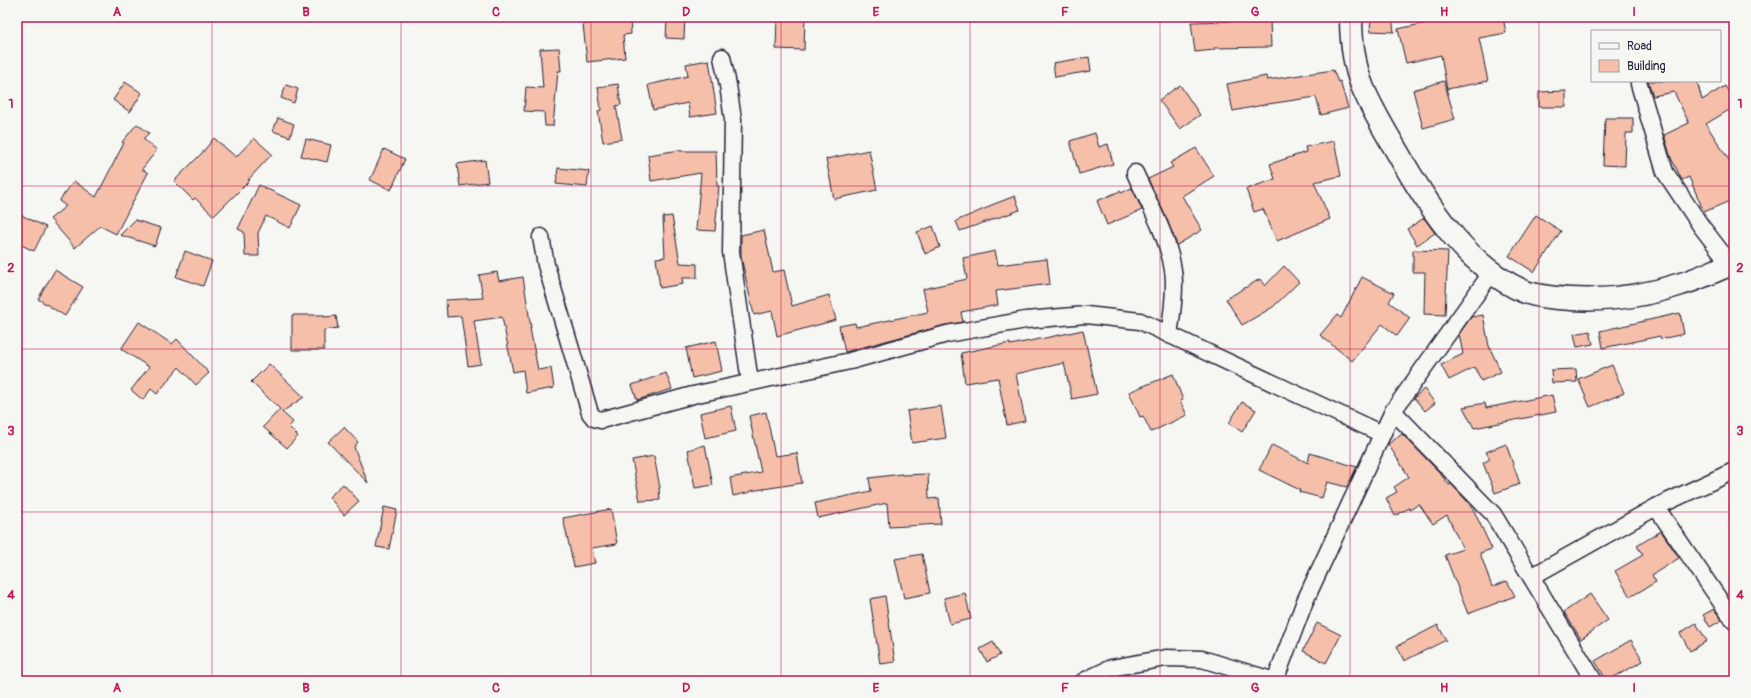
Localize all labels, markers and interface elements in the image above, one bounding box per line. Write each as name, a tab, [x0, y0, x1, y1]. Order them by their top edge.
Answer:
text: A	[113, 4, 122, 20]
text: B	[302, 4, 310, 20]
text: C	[492, 4, 500, 20]
text: D	[682, 4, 690, 20]
text: E	[873, 4, 880, 20]
text: F	[1061, 4, 1069, 20]
text: G	[1251, 4, 1260, 20]
text: H	[1440, 4, 1448, 20]
text: I	[1632, 4, 1636, 20]
legend	[1591, 30, 1721, 82]
text: Road	[1627, 39, 1652, 54]
text: Building	[1627, 59, 1666, 74]
text: 1	[8, 96, 14, 112]
text: 1	[1737, 96, 1743, 112]
text: 2	[7, 260, 15, 276]
text: 2	[1736, 260, 1744, 276]
text: 3	[7, 423, 15, 439]
text: 3	[1736, 423, 1744, 439]
text: 4	[7, 587, 15, 603]
text: 4	[1736, 587, 1744, 603]
text: A	[113, 680, 122, 696]
text: B	[302, 680, 310, 696]
text: C	[492, 680, 500, 696]
text: D	[682, 680, 690, 696]
text: E	[873, 680, 880, 696]
text: F	[1061, 680, 1069, 696]
text: G	[1251, 680, 1260, 696]
text: H	[1440, 680, 1448, 696]
text: I	[1632, 680, 1636, 696]

